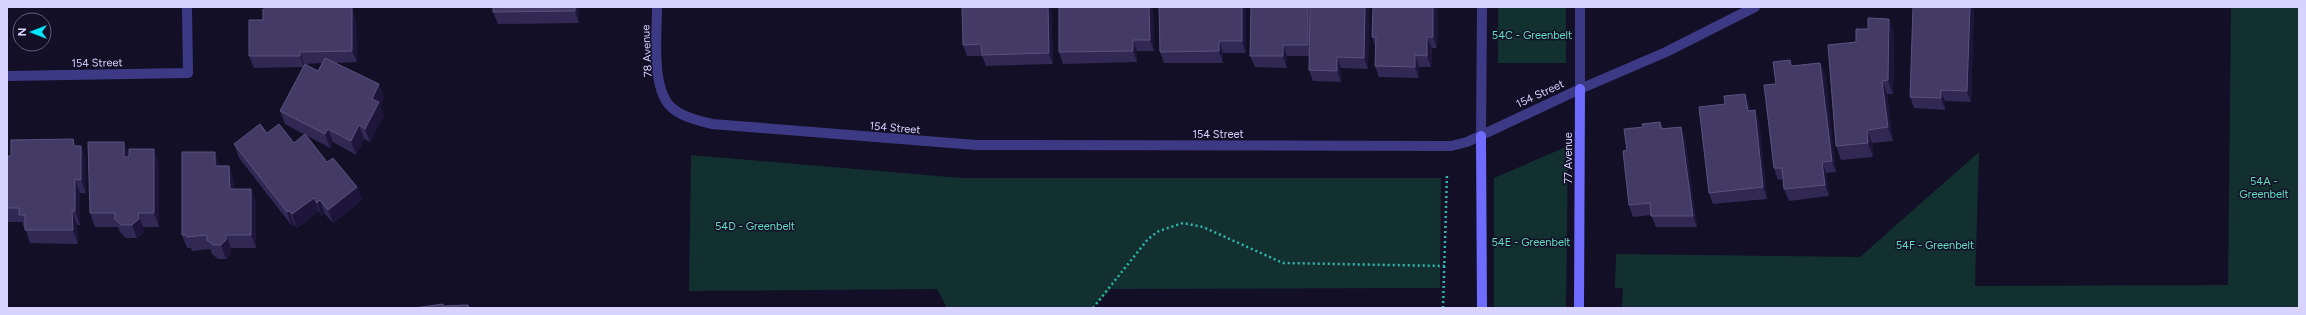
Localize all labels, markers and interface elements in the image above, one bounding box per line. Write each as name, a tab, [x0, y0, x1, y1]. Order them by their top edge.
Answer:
north arrow	[12, 12, 52, 52]
street label: 78 Avenue	[639, 24, 655, 78]
text: N	[16, 28, 29, 36]
park label: 54C - Greenbelt	[1492, 29, 1572, 42]
street label: 154 Street	[71, 56, 123, 70]
street label: 154 Street	[1514, 77, 1566, 111]
street label: 154 Street	[869, 119, 921, 137]
street label: 154 Street	[1192, 128, 1244, 141]
street label: 77 Avenue	[1562, 132, 1575, 184]
park label: 54A - Greenbelt	[2239, 175, 2289, 201]
park label: 54D - Greenbelt	[715, 220, 795, 233]
park label: 54E - Greenbelt	[1492, 236, 1570, 249]
park label: 54F - Greenbelt	[1896, 239, 1974, 252]

